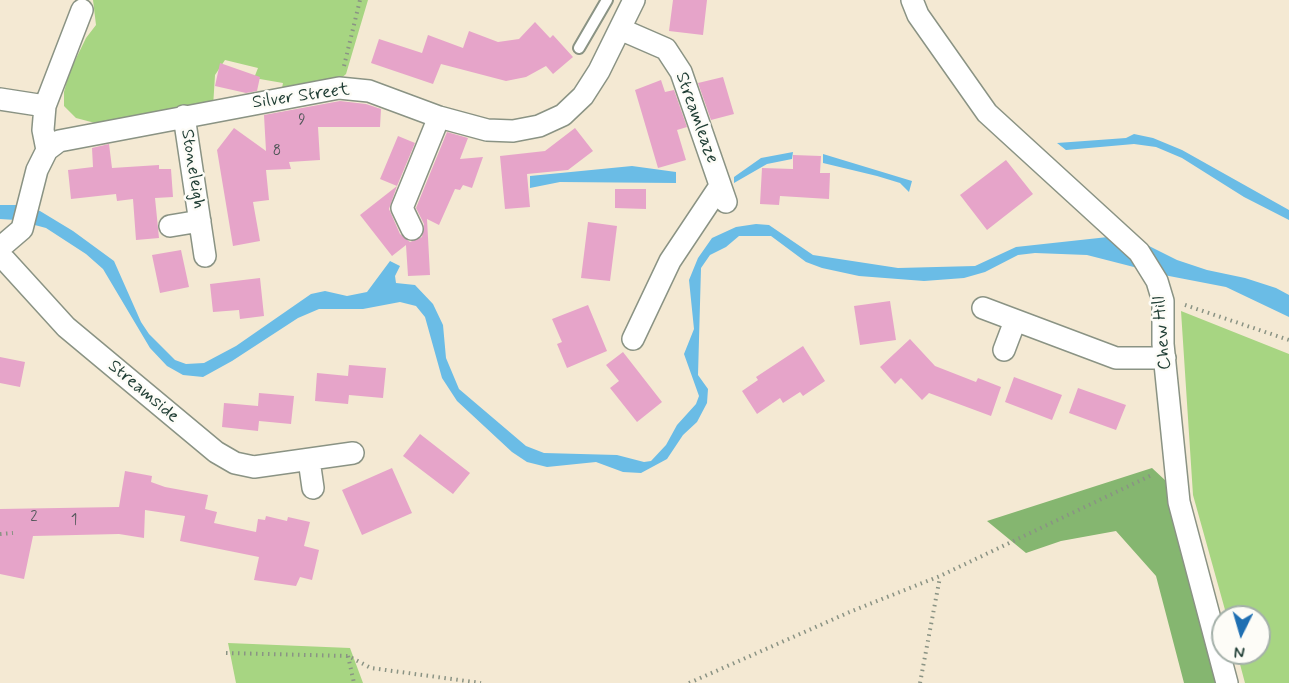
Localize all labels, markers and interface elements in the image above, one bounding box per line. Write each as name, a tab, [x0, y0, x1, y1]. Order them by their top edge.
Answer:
street label: Streamleaze	[670, 70, 722, 166]
street label: Silver Street	[251, 79, 351, 115]
house number: 9	[298, 112, 306, 130]
street label: Stoneleigh	[175, 128, 209, 210]
house number: 8	[273, 143, 281, 161]
street label: Chew Hill	[1149, 295, 1177, 371]
street label: Streamside	[103, 356, 183, 428]
house number: 2	[30, 509, 38, 527]
house number: 1	[71, 512, 77, 530]
north arrow	[1211, 605, 1271, 665]
text: N	[1233, 641, 1246, 662]

